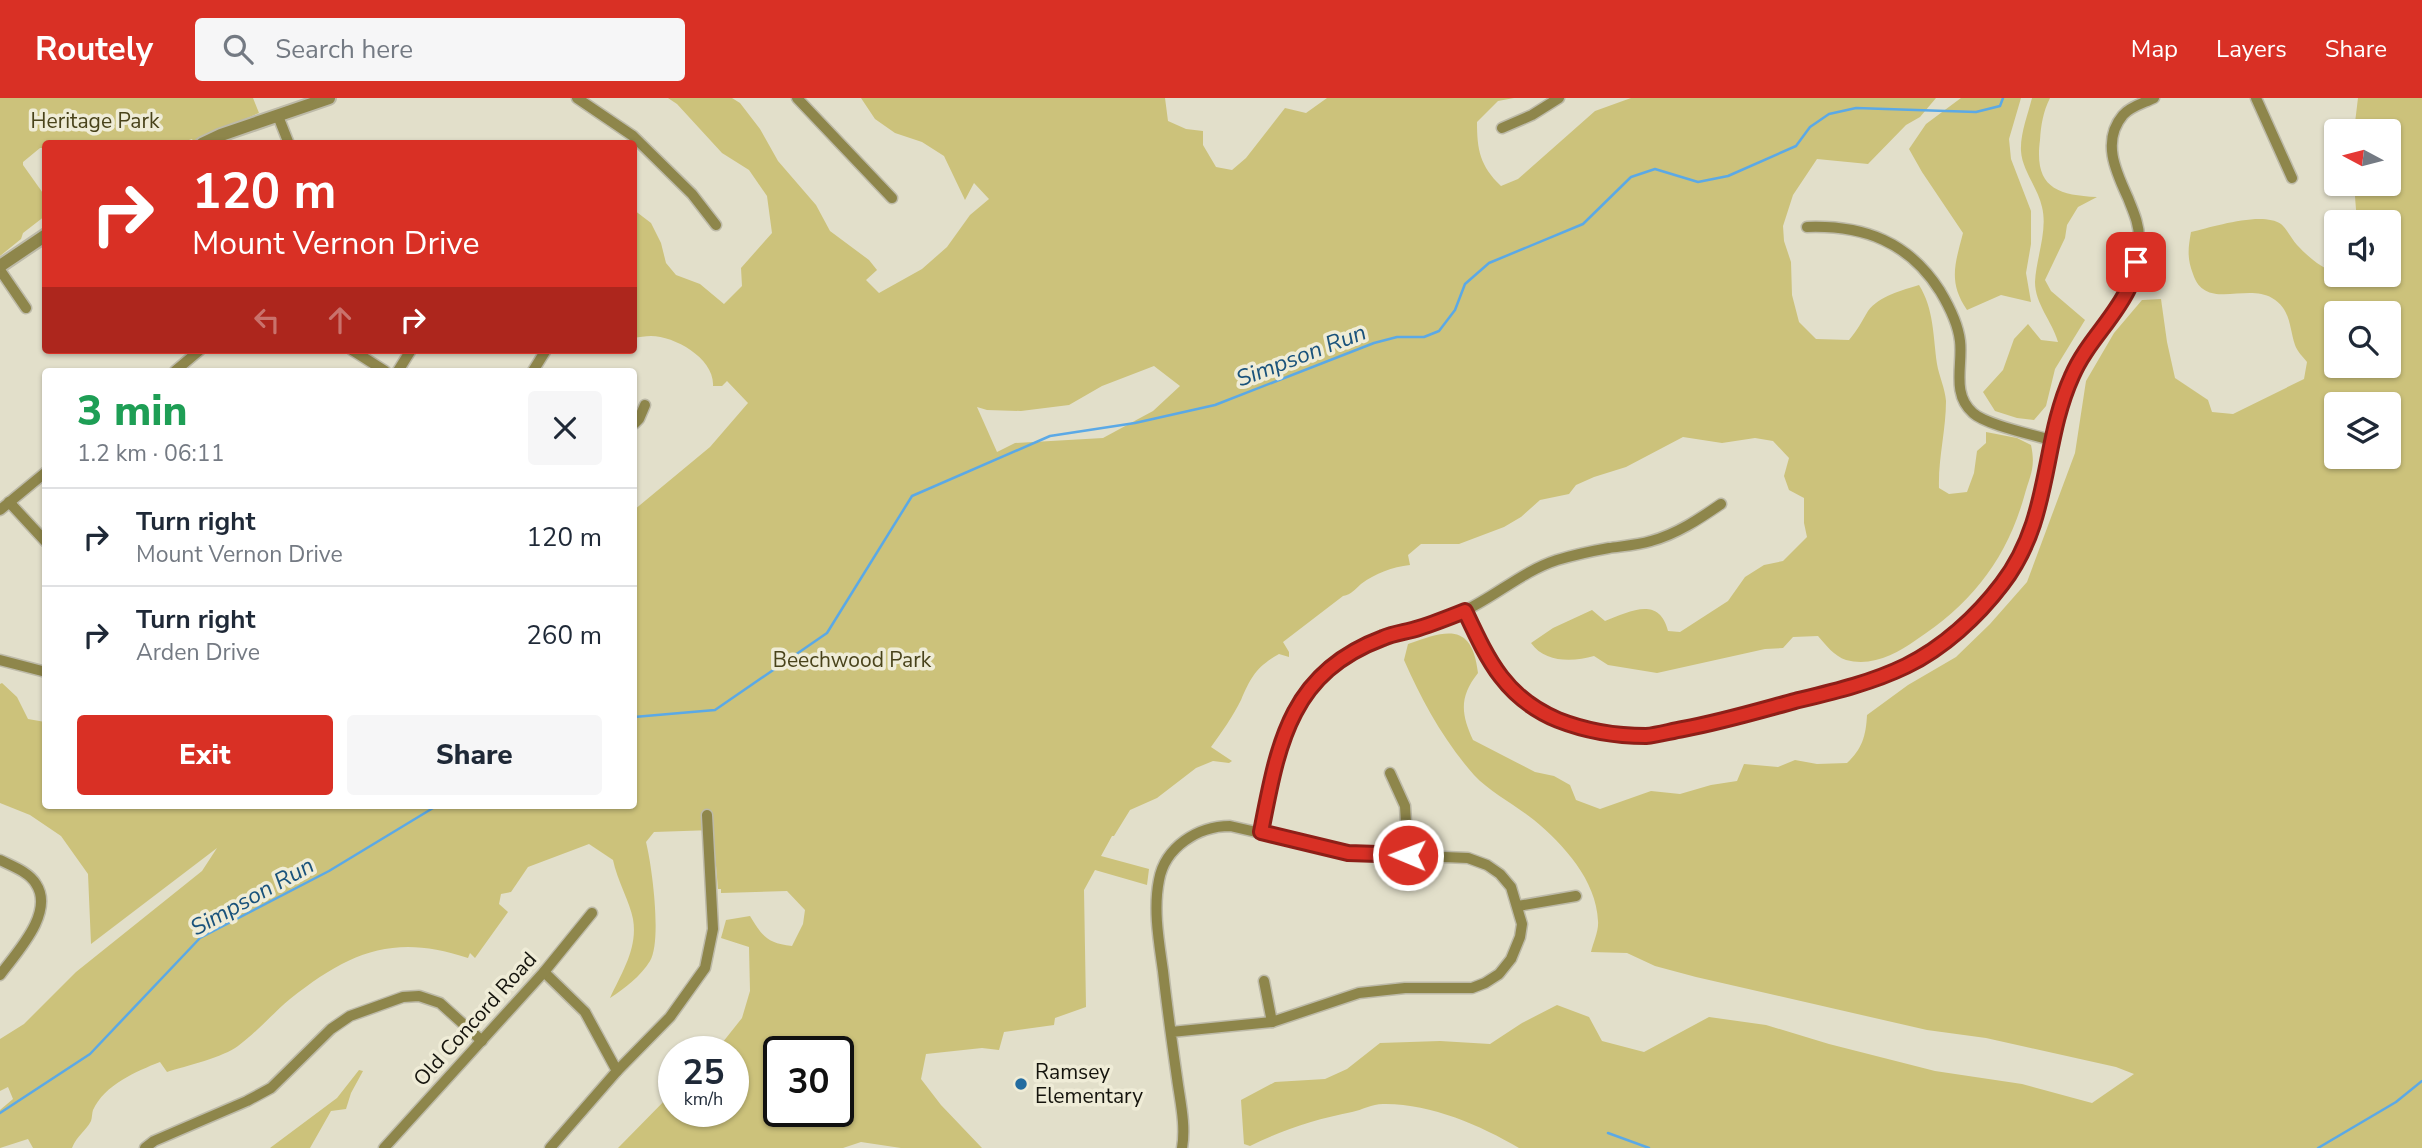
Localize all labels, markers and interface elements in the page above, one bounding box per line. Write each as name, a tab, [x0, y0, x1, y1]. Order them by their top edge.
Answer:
search box	[195, 18, 685, 81]
text: Routely	[35, 27, 153, 72]
icon: search	[219, 30, 257, 68]
text: Search here	[275, 32, 413, 67]
text: Map	[2131, 33, 2178, 65]
text: Layers	[2216, 33, 2287, 65]
text: Share	[2325, 33, 2387, 65]
park label: Heritage Park	[31, 107, 160, 135]
north arrow	[2324, 119, 2401, 196]
map controls	[2324, 119, 2401, 469]
text: 120 m	[192, 158, 336, 225]
icon: right	[77, 168, 168, 259]
button: sound	[2324, 210, 2401, 287]
text: Mount Vernon Drive	[192, 222, 480, 265]
pin	[2106, 232, 2166, 292]
icon: arrive	[2117, 243, 2155, 281]
icon: left	[248, 301, 286, 339]
icon: ahead	[321, 301, 359, 339]
icon: right	[394, 301, 432, 339]
button: search	[2324, 301, 2401, 378]
water label: Simpson Run	[1232, 316, 1371, 394]
text: 3 min	[77, 383, 187, 440]
button: close	[528, 391, 602, 465]
button: layers	[2324, 392, 2401, 469]
text: 1.2 km · 06:11	[77, 438, 224, 469]
text: Turn right	[136, 504, 255, 539]
icon: right	[77, 518, 115, 556]
text: 120 m	[526, 520, 602, 555]
text: Mount Vernon Drive	[136, 539, 343, 570]
text: Turn right	[136, 602, 255, 637]
icon: right	[77, 616, 115, 654]
text: 260 m	[526, 618, 602, 653]
text: Arden Drive	[136, 637, 260, 668]
park label: Beechwood Park	[773, 646, 932, 674]
button: Exit	[77, 715, 333, 795]
button: Share	[347, 715, 602, 795]
position arrow	[1371, 818, 1445, 892]
water label: Simpson Run	[185, 850, 320, 943]
street label: Old Concord Road	[407, 946, 543, 1092]
speed limit sign: 30	[763, 1036, 854, 1127]
text: 25	[682, 1049, 725, 1096]
place label: Ramsey Elementary	[1035, 1058, 1143, 1110]
marker: Ramsey Elementary	[1013, 1076, 1029, 1092]
text: km/h	[684, 1087, 723, 1111]

